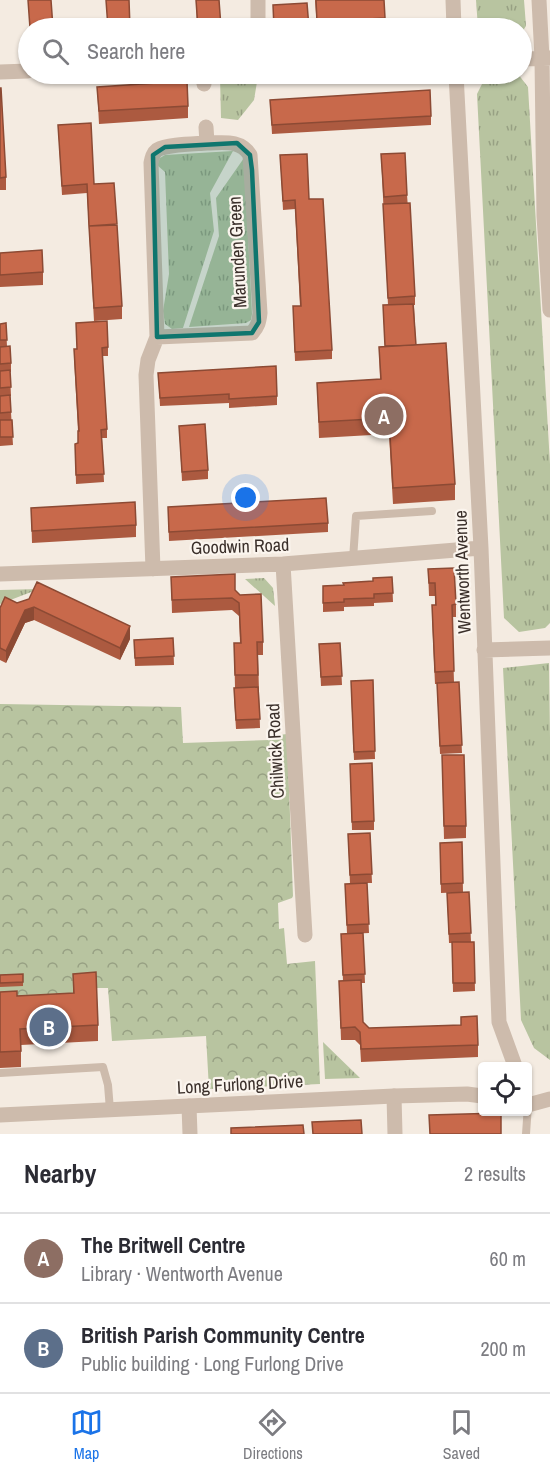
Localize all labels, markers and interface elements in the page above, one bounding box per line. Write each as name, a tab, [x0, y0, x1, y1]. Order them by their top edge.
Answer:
search box	[18, 18, 532, 84]
icon: search	[39, 35, 72, 68]
text: Search here	[87, 36, 185, 66]
street label: Marunden Green	[222, 196, 252, 308]
pin: A	[364, 394, 404, 438]
your location	[231, 483, 260, 512]
street label: Wentworth Avenue	[447, 510, 477, 634]
street label: Goodwin Road	[190, 532, 290, 560]
street label: Chilwick Road	[260, 703, 290, 799]
pin: B	[29, 1004, 68, 1050]
map controls	[478, 1062, 532, 1116]
button: locate	[478, 1062, 532, 1116]
street label: Long Furlong Drive	[176, 1068, 304, 1100]
text: Nearby	[24, 1156, 96, 1191]
text: 2 results	[464, 1160, 526, 1187]
text: The Britwell Centre	[81, 1230, 245, 1260]
text: A	[38, 1245, 49, 1272]
text: 60 m	[490, 1245, 526, 1272]
text: Library · Wentworth Avenue	[81, 1260, 283, 1287]
text: British Parish Community Centre	[81, 1320, 365, 1350]
text: B	[38, 1335, 49, 1362]
text: 200 m	[480, 1335, 526, 1362]
text: Public building · Long Furlong Drive	[81, 1350, 344, 1377]
tab: Map	[70, 1406, 103, 1464]
tab: Directions	[243, 1406, 303, 1464]
tab: Saved	[443, 1406, 480, 1464]

